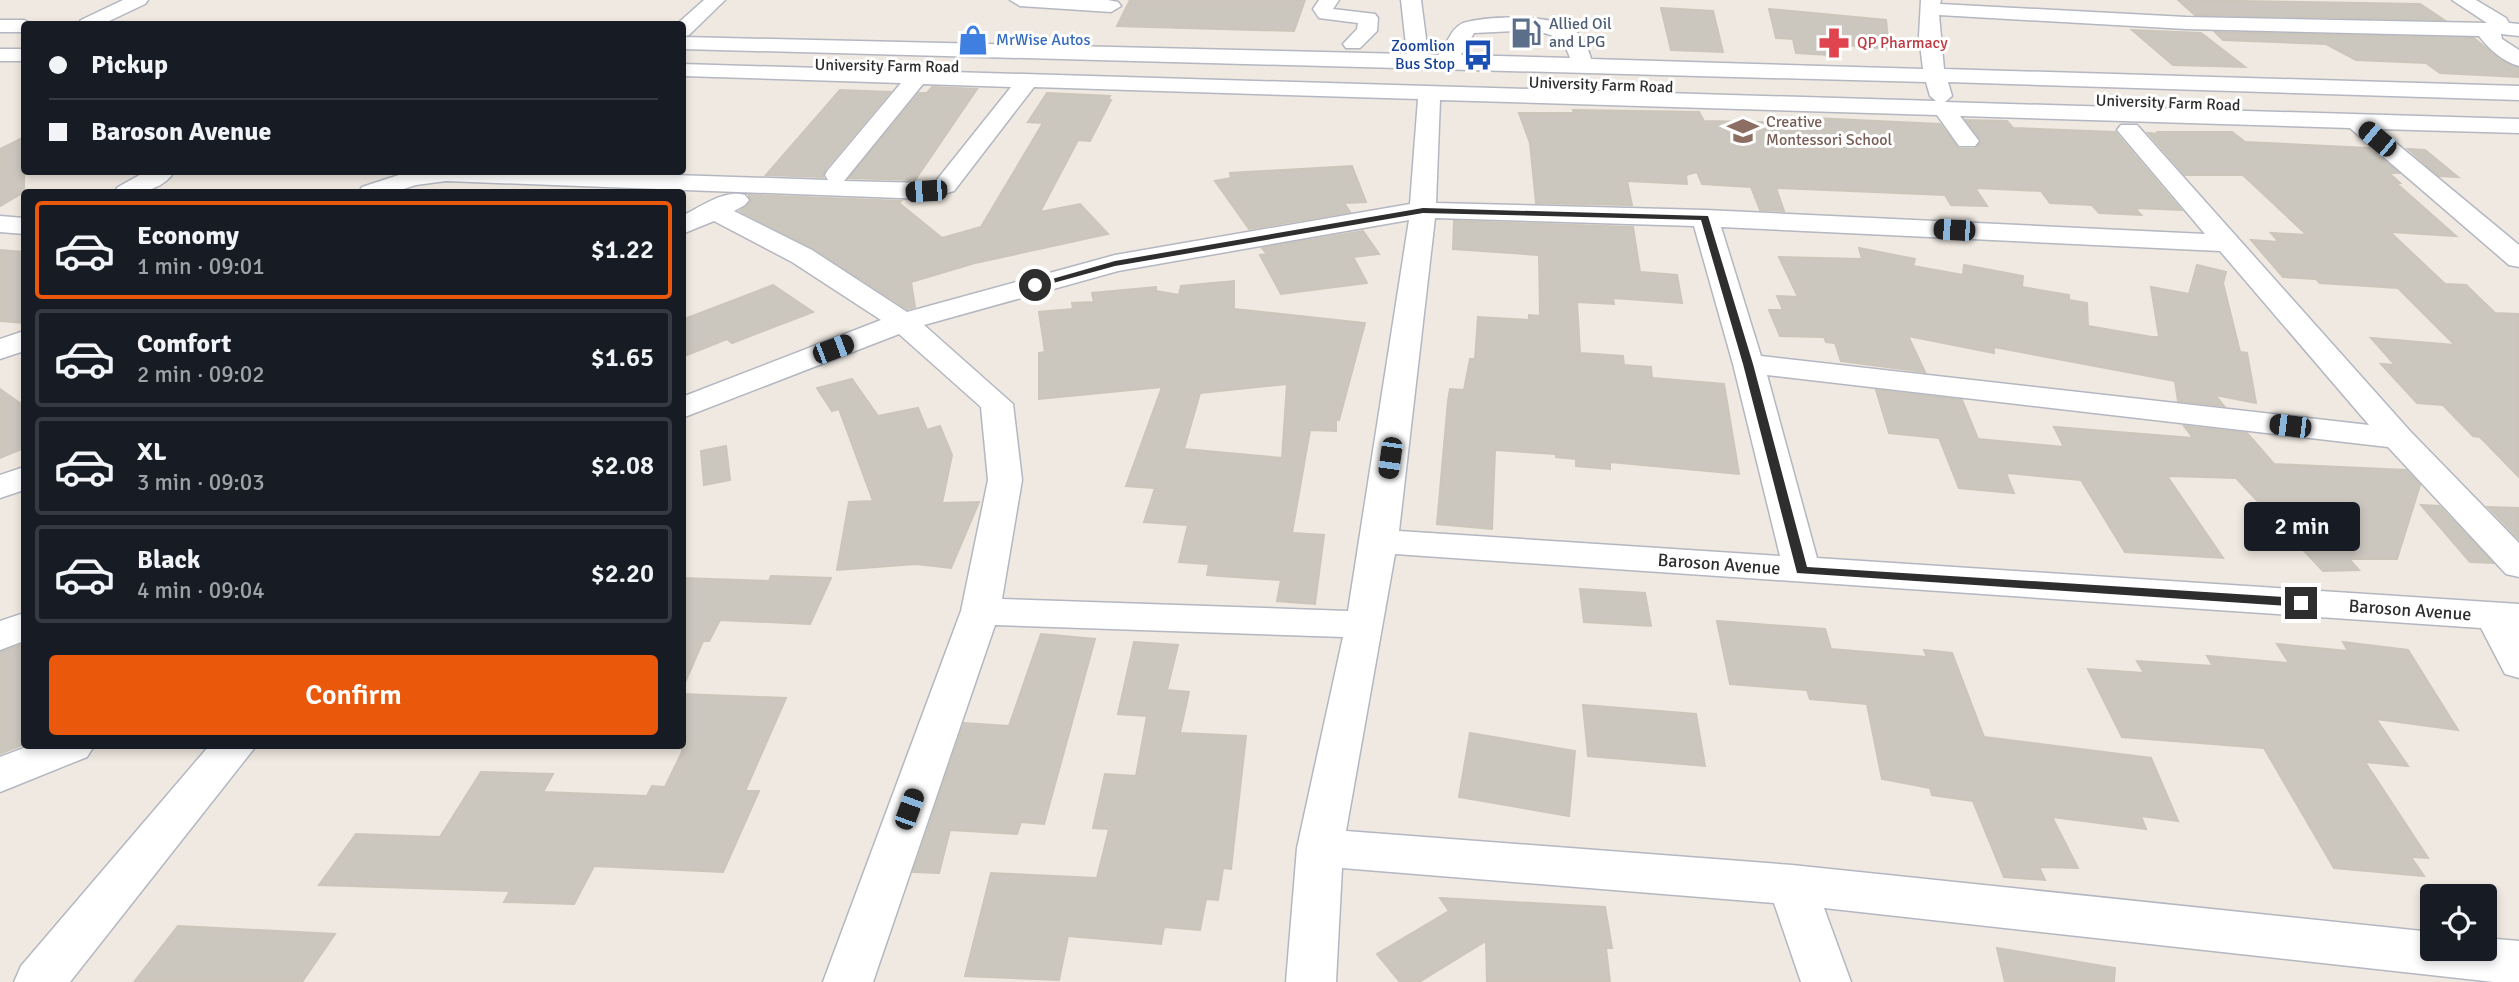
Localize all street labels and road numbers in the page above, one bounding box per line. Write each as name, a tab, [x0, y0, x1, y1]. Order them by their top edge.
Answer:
street label: University Farm Road	[814, 55, 960, 77]
street label: University Farm Road	[1528, 72, 1674, 98]
street label: University Farm Road	[2095, 90, 2241, 116]
street label: Baroson Avenue	[1657, 549, 1781, 579]
street label: Baroson Avenue	[2348, 595, 2472, 625]

